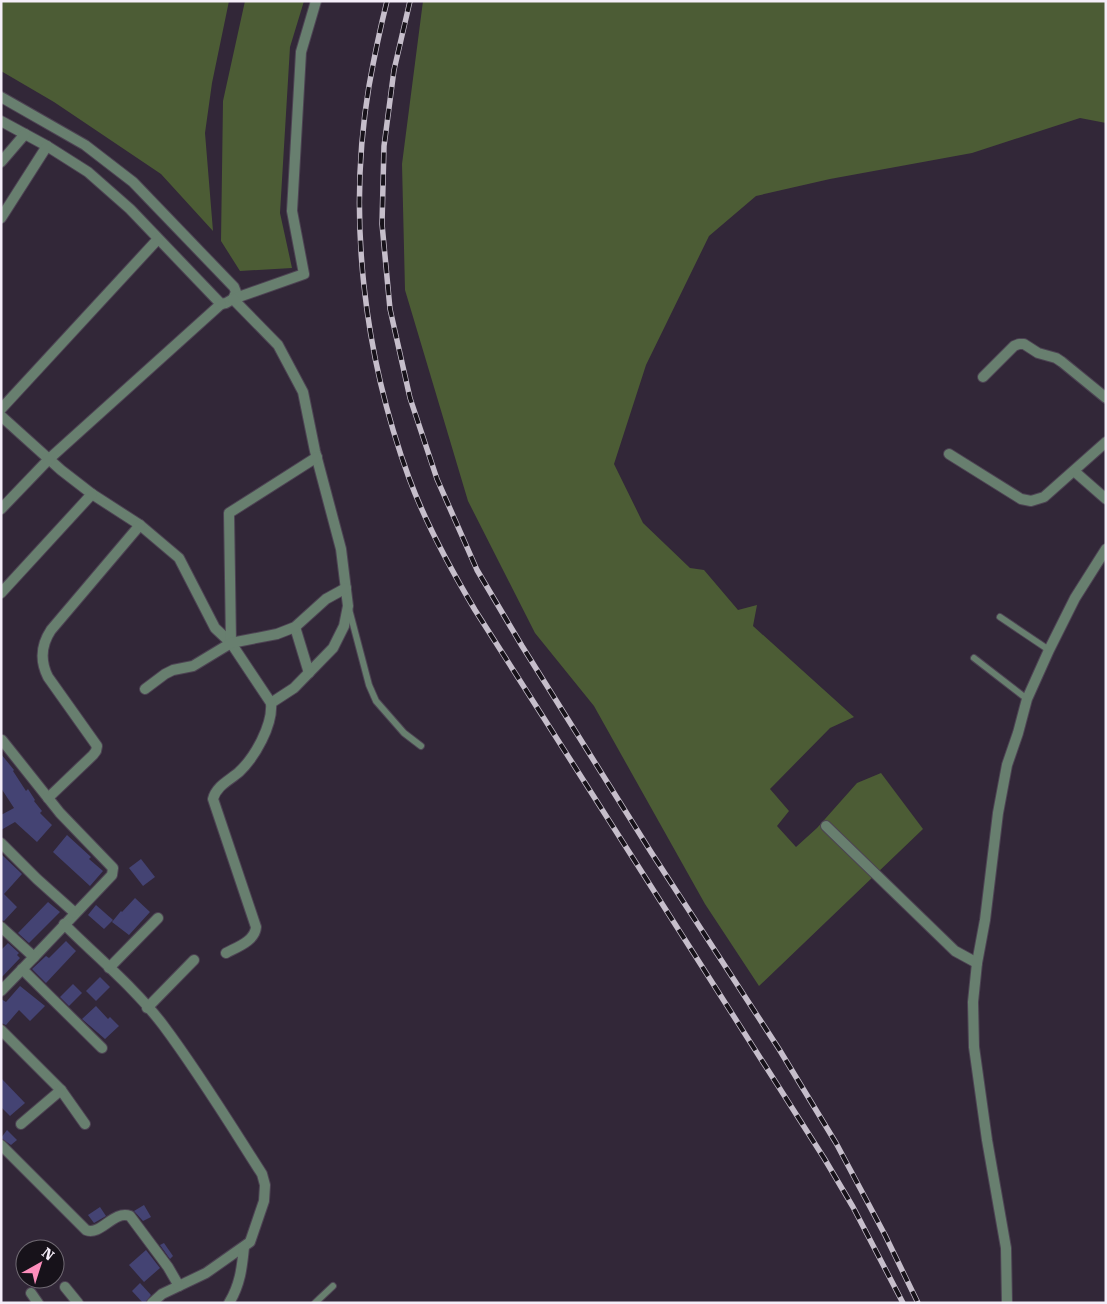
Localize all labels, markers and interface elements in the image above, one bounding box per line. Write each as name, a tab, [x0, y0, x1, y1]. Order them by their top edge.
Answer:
north arrow	[15, 1239, 65, 1289]
text: N	[39, 1244, 58, 1264]

